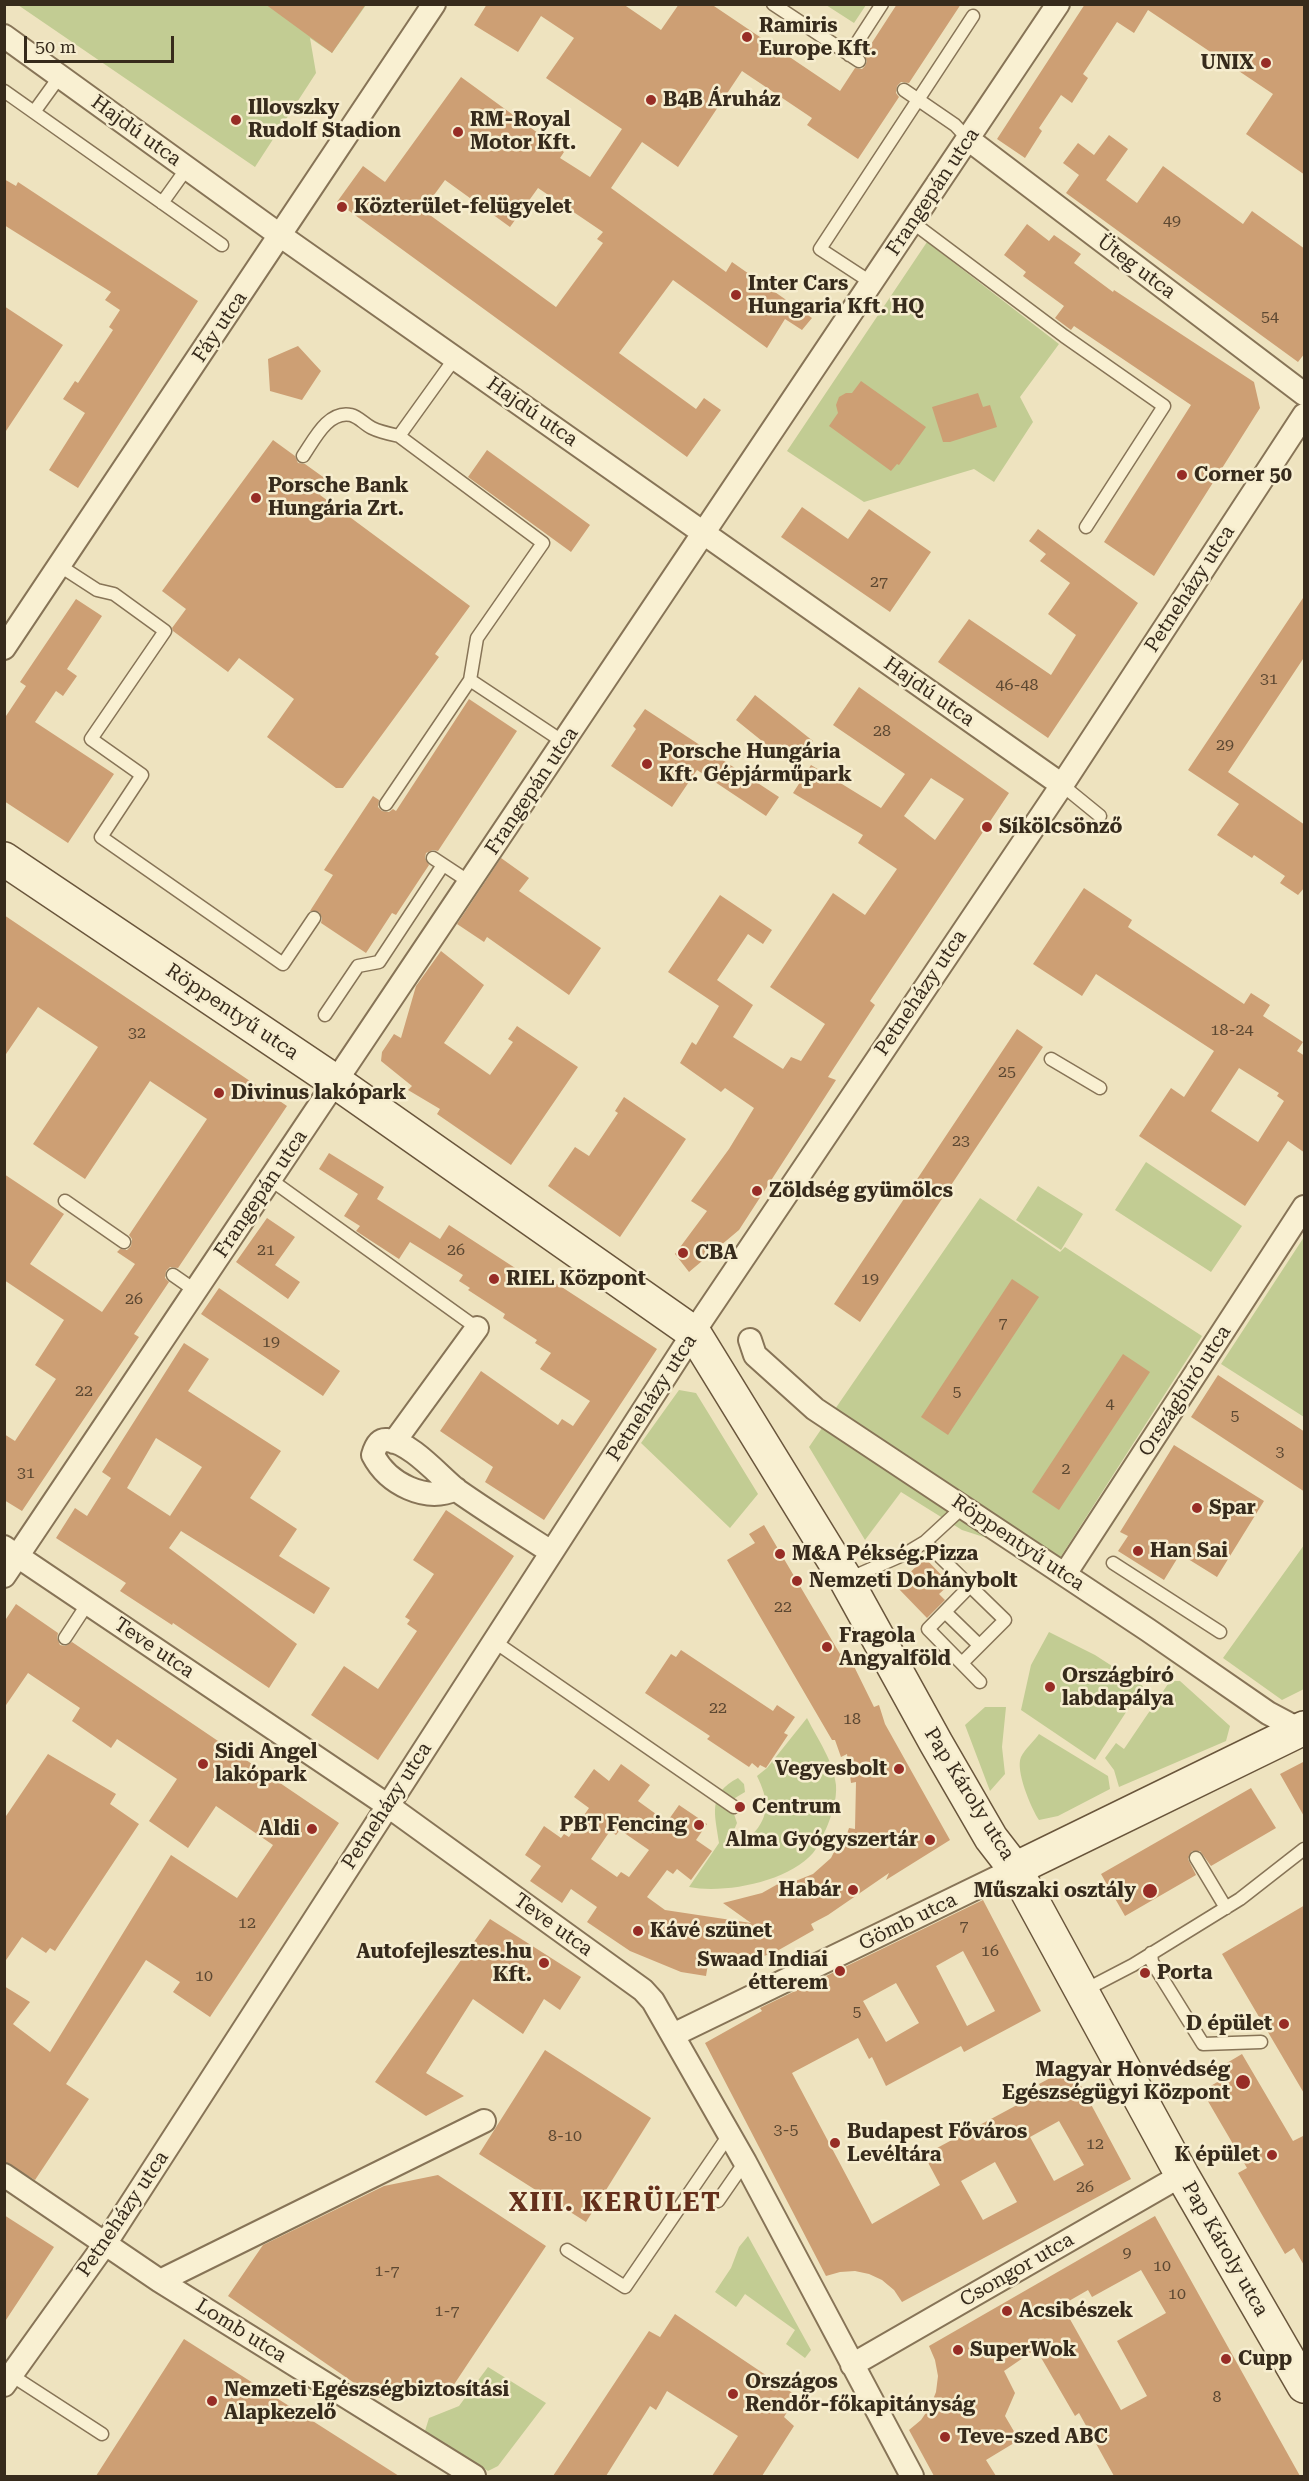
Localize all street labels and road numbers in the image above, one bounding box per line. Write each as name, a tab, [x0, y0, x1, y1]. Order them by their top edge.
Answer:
street label: Hajdú utca	[86, 90, 186, 172]
street label: Frangepán utca	[881, 124, 985, 260]
street label: Üteg utca	[1092, 230, 1180, 304]
street label: Fáy utca	[188, 287, 252, 367]
street label: Hajdú utca	[482, 372, 582, 452]
street label: Petneházy utca	[1140, 521, 1240, 657]
street label: Hajdú utca	[879, 652, 979, 732]
street label: Frangepán utca	[480, 723, 584, 859]
street label: Petneházy utca	[870, 926, 972, 1060]
street label: Röppentyű utca	[161, 959, 303, 1065]
street label: Frangepán utca	[209, 1126, 313, 1262]
street label: Országbíró utca	[1134, 1321, 1236, 1461]
street label: Petneházy utca	[602, 1330, 702, 1466]
street label: Röppentyű utca	[947, 1490, 1089, 1596]
street label: Teve utca	[109, 1612, 199, 1684]
street label: Pap Károly utca	[919, 1723, 1019, 1865]
street label: Petneházy utca	[337, 1738, 437, 1874]
street label: Teve utca	[509, 1888, 597, 1962]
street label: Gömb utca	[855, 1888, 961, 1956]
street label: Petneházy utca	[72, 2147, 174, 2281]
street label: Pap Károly utca	[1177, 2177, 1273, 2321]
street label: Csongor utca	[956, 2228, 1078, 2312]
street label: Lomb utca	[191, 2294, 291, 2368]

